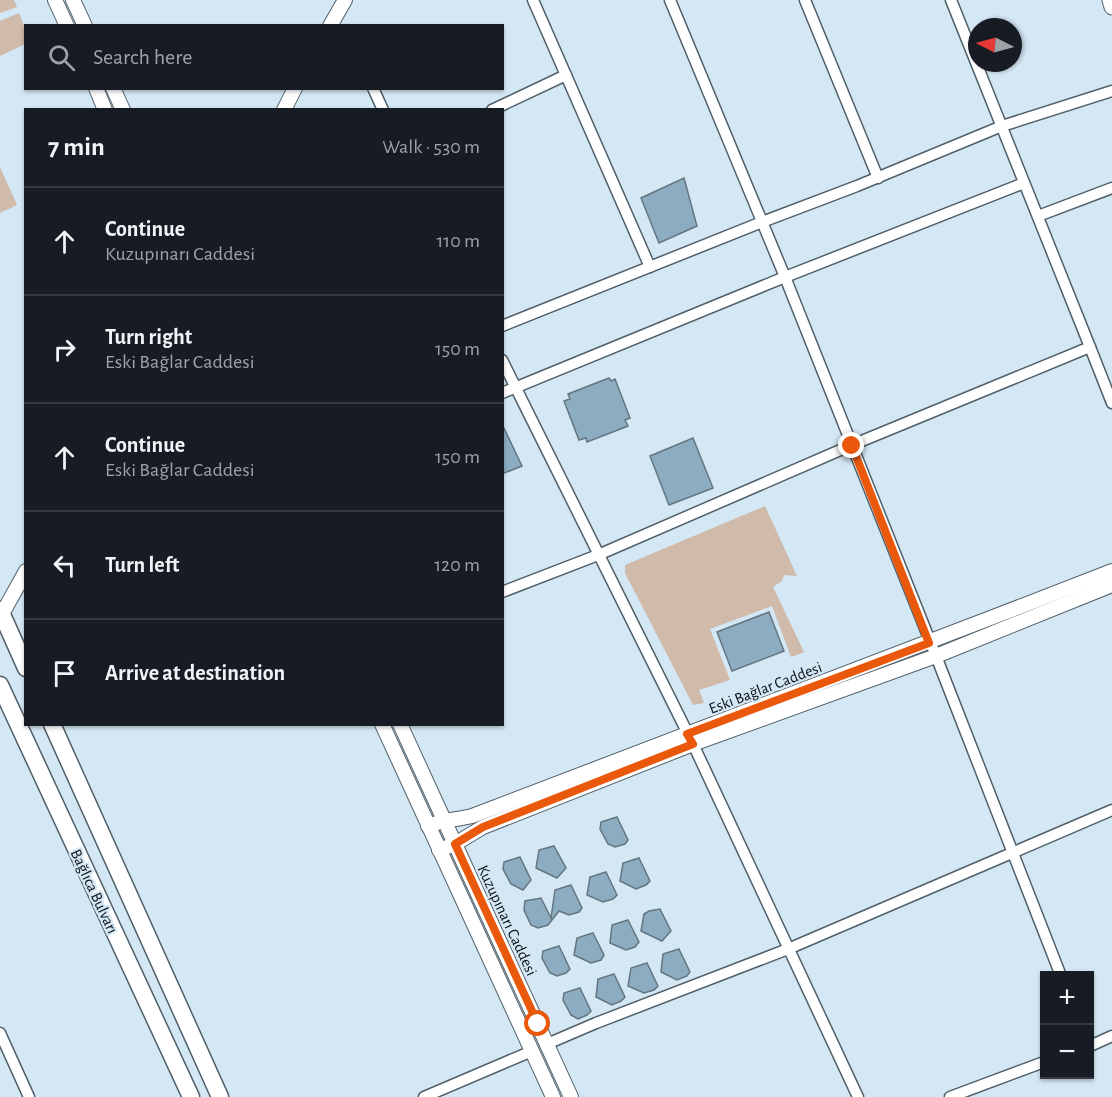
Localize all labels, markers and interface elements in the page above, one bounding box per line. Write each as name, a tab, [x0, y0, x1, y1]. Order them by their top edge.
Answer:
north arrow	[968, 18, 1022, 72]
search box	[24, 24, 504, 90]
icon: search	[45, 41, 78, 74]
text: Search here	[93, 46, 192, 68]
text: 7 min	[48, 134, 105, 160]
text: Walk · 530 m	[382, 137, 480, 157]
text: Continue	[105, 218, 185, 240]
icon: ahead	[48, 225, 81, 258]
text: 110 m	[436, 231, 480, 251]
text: Kuzupınarı Caddesi	[105, 244, 255, 264]
text: Turn right	[105, 326, 192, 348]
icon: right	[48, 333, 81, 366]
text: 150 m	[435, 339, 480, 359]
text: Eski Bağlar Caddesi	[105, 352, 255, 372]
route end	[838, 432, 864, 458]
text: Continue	[105, 434, 185, 456]
icon: ahead	[48, 441, 81, 474]
text: 150 m	[435, 447, 480, 467]
text: Eski Bağlar Caddesi	[105, 460, 255, 480]
icon: left	[48, 549, 81, 582]
text: Turn left	[105, 554, 179, 576]
text: 120 m	[434, 555, 480, 575]
icon: arrive	[48, 657, 81, 690]
street label: Eski Bağlar Caddesi	[707, 659, 824, 717]
text: Arrive at destination	[105, 662, 285, 684]
street label: Bağlıca Bulvarı	[68, 847, 121, 936]
street label: Kuzupınarı Caddesi	[474, 863, 540, 978]
map controls	[1040, 971, 1094, 1079]
button: +	[1040, 971, 1094, 1025]
route start	[524, 1010, 550, 1036]
button: −	[1040, 1025, 1094, 1079]

